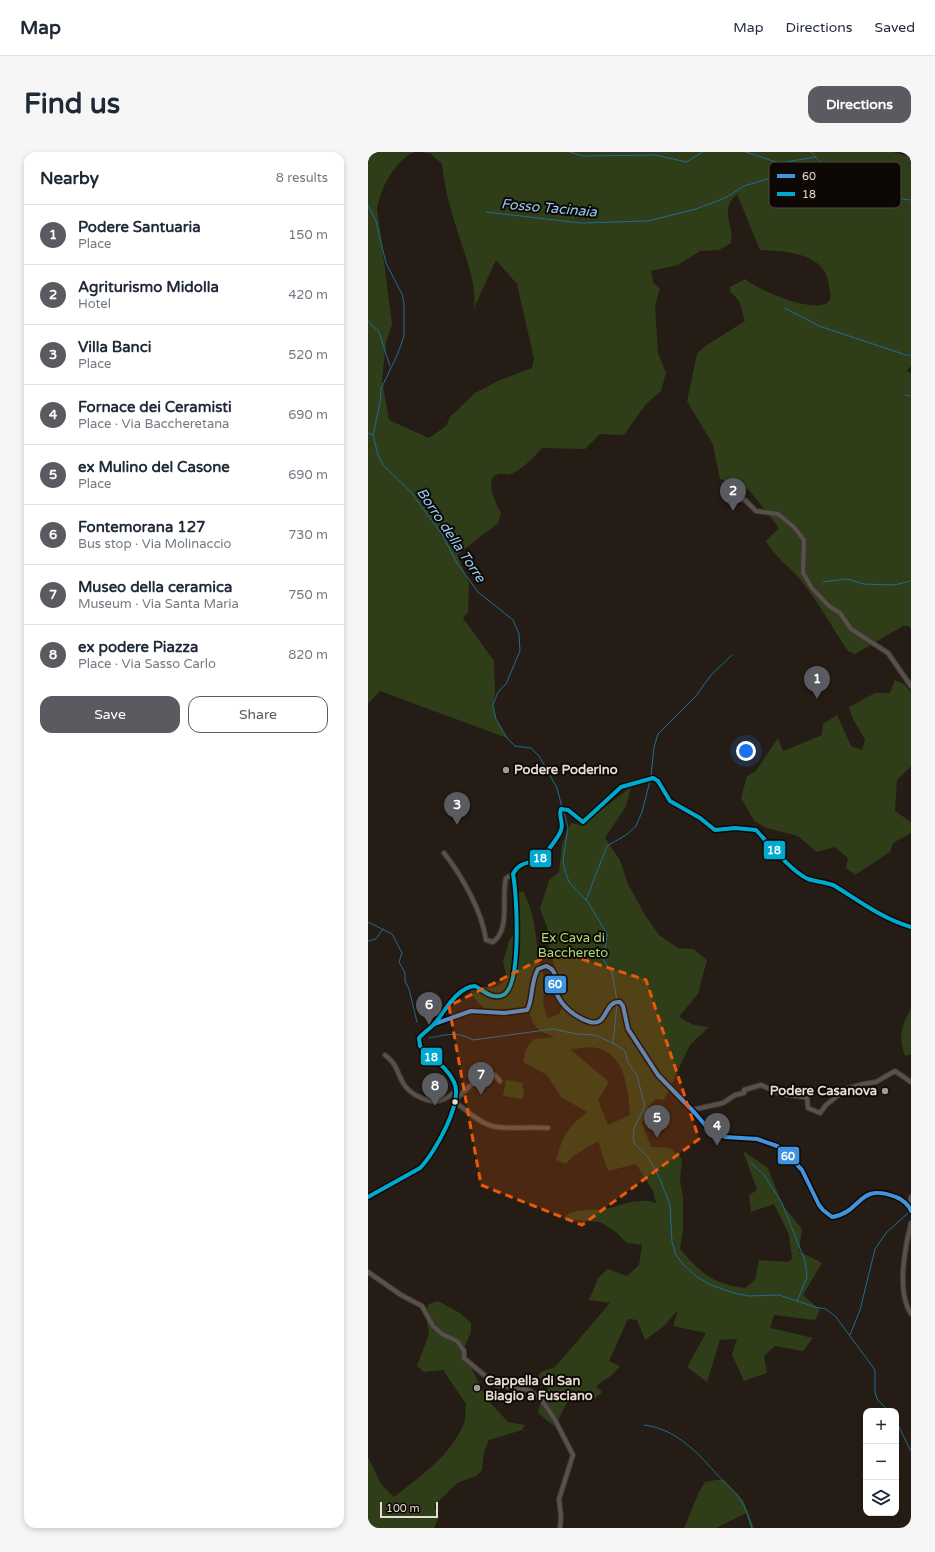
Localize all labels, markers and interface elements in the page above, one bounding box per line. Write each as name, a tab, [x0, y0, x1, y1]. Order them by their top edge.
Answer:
text: Map	[20, 17, 61, 39]
text: Map	[733, 19, 764, 36]
text: Directions	[786, 19, 853, 36]
text: Saved	[875, 19, 915, 36]
button: Directions	[808, 86, 911, 123]
text: Find us	[24, 87, 120, 121]
legend	[769, 162, 901, 208]
text: Nearby	[40, 168, 99, 189]
text: 8 results	[276, 170, 328, 186]
text: 60	[802, 170, 816, 183]
text: 18	[802, 188, 816, 201]
water label: Fosso Tacinaia	[500, 195, 599, 221]
text: Podere Santuaria	[78, 218, 201, 236]
text: 1	[49, 227, 57, 243]
text: 150 m	[288, 227, 328, 243]
text: Place	[78, 236, 111, 252]
text: Agriturismo Midolla	[78, 278, 219, 296]
text: 2	[49, 287, 57, 303]
text: 420 m	[288, 287, 328, 303]
text: Hotel	[78, 296, 111, 312]
text: Villa Banci	[78, 338, 152, 356]
text: 3	[49, 347, 57, 363]
text: 520 m	[288, 347, 328, 363]
text: Place	[78, 356, 111, 372]
text: Fornace dei Ceramisti	[78, 398, 232, 416]
text: 4	[49, 407, 57, 423]
text: 690 m	[288, 407, 328, 423]
text: Place · Via Baccheretana	[78, 416, 229, 432]
text: ex Mulino del Casone	[78, 458, 230, 476]
text: 5	[49, 467, 57, 483]
text: 690 m	[288, 467, 328, 483]
text: Place	[78, 476, 111, 492]
pin: 2	[720, 478, 746, 511]
water label: Borro della Torre	[413, 484, 490, 586]
text: Fontemorana 127	[78, 518, 206, 536]
text: 6	[49, 527, 57, 543]
text: 730 m	[288, 527, 328, 543]
text: Bus stop · Via Molinaccio	[78, 536, 232, 552]
text: Museo della ceramica	[78, 578, 232, 596]
text: 7	[49, 587, 57, 603]
text: 750 m	[288, 587, 328, 603]
text: Museum · Via Santa Maria	[78, 596, 239, 612]
text: ex podere Piazza	[78, 638, 198, 656]
text: 8	[49, 647, 57, 663]
text: 820 m	[288, 647, 328, 663]
text: Place · Via Sasso Carlo	[78, 656, 216, 672]
pin: 1	[804, 666, 830, 699]
button: Save	[40, 696, 180, 733]
button: Share	[188, 696, 328, 733]
your location	[736, 741, 756, 761]
place label: Podere Poderino	[514, 762, 618, 778]
marker: Podere Poderino	[501, 765, 511, 775]
pin: 3	[444, 792, 470, 825]
line badge: 18	[763, 840, 786, 860]
text: 18	[767, 844, 781, 857]
line badge: 18	[529, 849, 552, 868]
text: 18	[533, 852, 547, 865]
park label: Ex Cava di Bacchereto	[538, 930, 608, 961]
line badge: 60	[544, 975, 567, 994]
text: 60	[548, 978, 562, 991]
pin: 6	[416, 992, 442, 1025]
line badge: 18	[420, 1047, 443, 1066]
text: 18	[424, 1051, 438, 1064]
pin: 7	[468, 1062, 494, 1095]
pin: 8	[422, 1073, 448, 1106]
place label: Podere Casanova	[770, 1083, 877, 1099]
marker: Podere Casanova	[880, 1086, 890, 1096]
unlabelled marker	[450, 1097, 460, 1107]
pin: 5	[644, 1105, 670, 1138]
pin: 4	[704, 1113, 730, 1146]
line badge: 60	[777, 1146, 800, 1165]
text: 60	[781, 1150, 795, 1163]
place label: Cappella di San Biagio a Fusciano	[485, 1373, 593, 1404]
marker: Cappella di San Biagio a Fusciano	[472, 1383, 482, 1393]
map controls	[863, 1408, 899, 1516]
button: +	[863, 1408, 899, 1444]
button: −	[863, 1444, 899, 1480]
button: layers	[863, 1480, 899, 1516]
scale bar	[380, 1500, 438, 1519]
text: 100 m	[386, 1502, 420, 1515]

